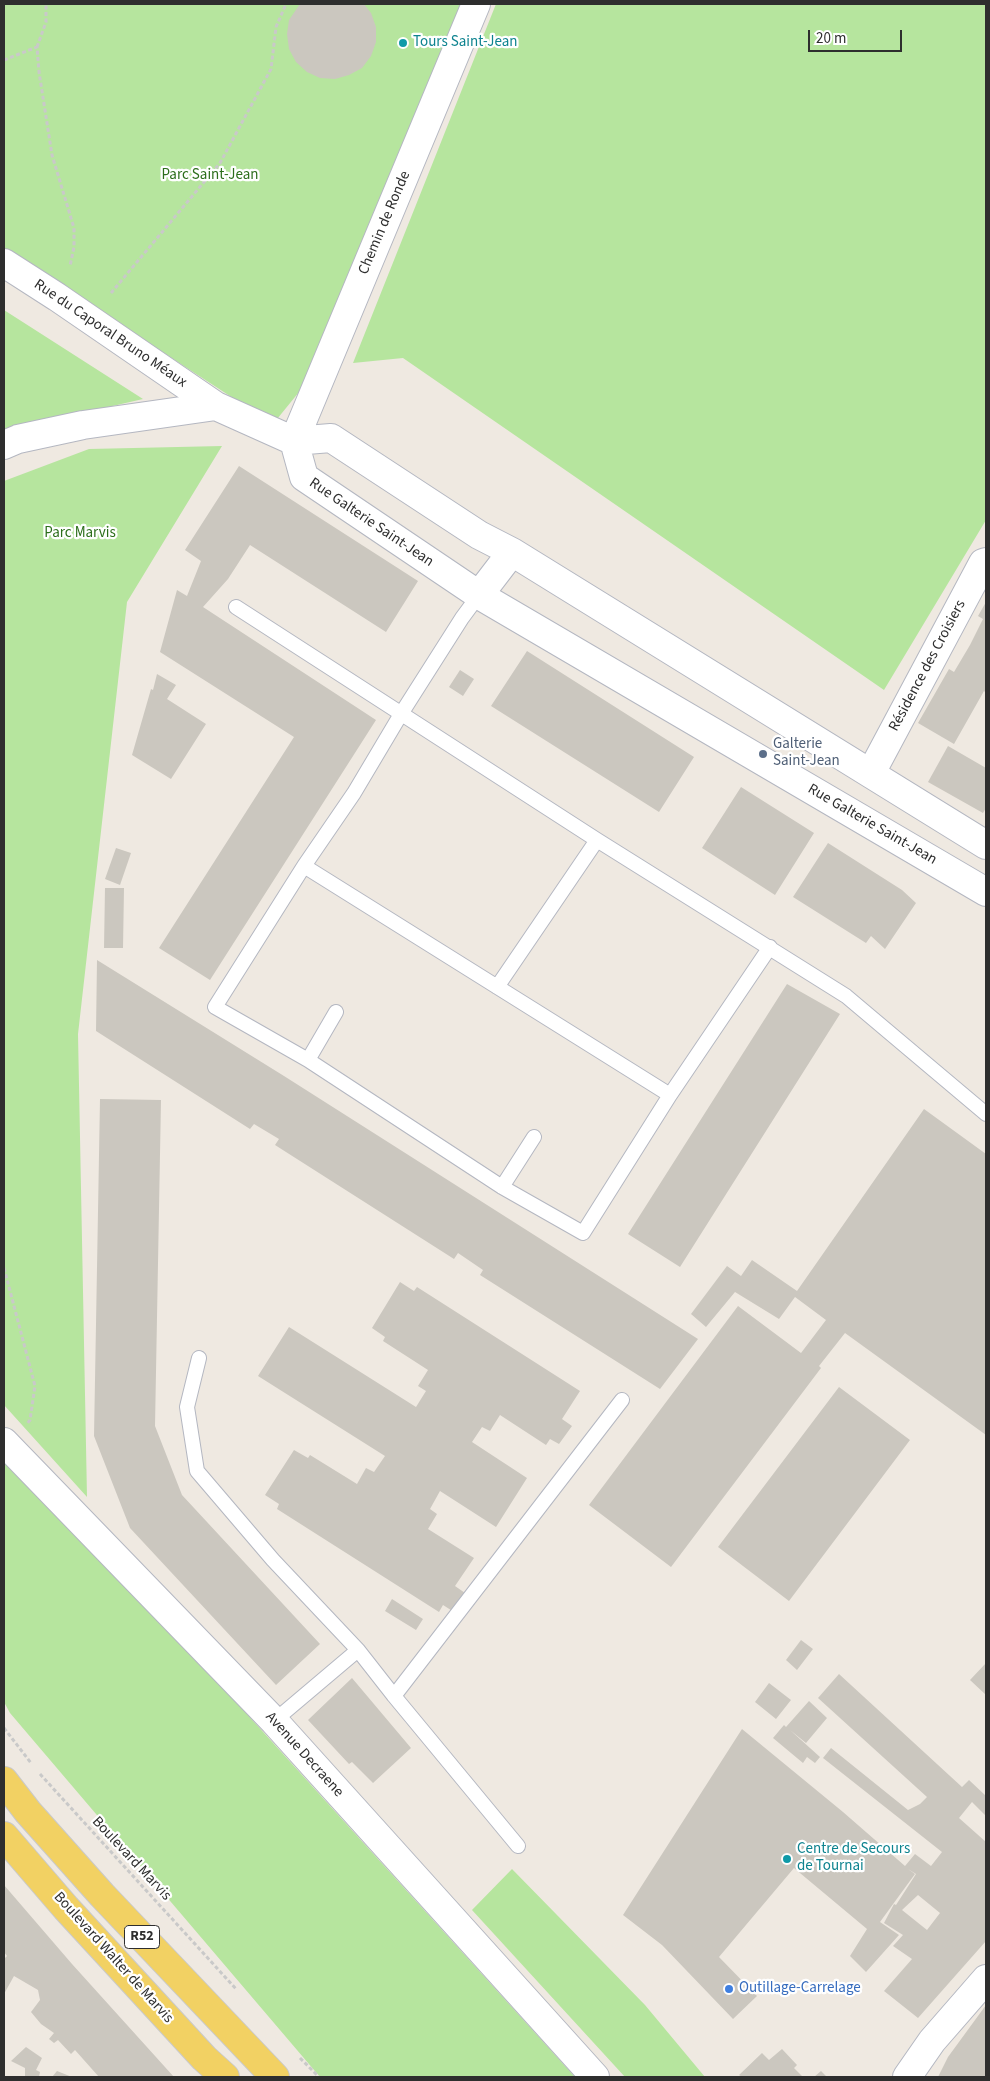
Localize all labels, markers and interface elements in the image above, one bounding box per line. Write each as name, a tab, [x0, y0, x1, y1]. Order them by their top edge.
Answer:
scale bar	[810, 20, 904, 52]
text: 20 m	[816, 28, 846, 49]
place label: Tours Saint-Jean	[413, 34, 517, 52]
marker: Tours Saint-Jean	[397, 37, 409, 49]
park label: Parc Saint-Jean	[162, 167, 258, 185]
street label: Chemin de Ronde	[355, 169, 415, 277]
street label: Rue du Caporal Bruno Méaux	[30, 276, 190, 392]
street label: Rue Galterie Saint-Jean	[305, 475, 437, 571]
park label: Parc Marvis	[44, 525, 116, 543]
street label: Résidence des Croisiers	[886, 597, 970, 735]
place label: Galterie Saint-Jean	[773, 736, 840, 771]
marker: Galterie Saint-Jean	[757, 748, 769, 760]
street label: Rue Galterie Saint-Jean	[804, 781, 940, 869]
street label: Avenue Decraene	[261, 1709, 347, 1801]
street label: Boulevard Marvis	[88, 1813, 174, 1905]
place label: Centre de Secours de Tournai	[797, 1841, 910, 1876]
marker: Centre de Secours de Tournai	[781, 1853, 793, 1865]
street label: Boulevard Walter de Marvis	[49, 1889, 177, 2027]
road number: R52	[124, 1925, 160, 1948]
place label: Outillage-Carrelage	[739, 1980, 861, 1998]
marker: Outillage-Carrelage	[723, 1983, 735, 1995]

